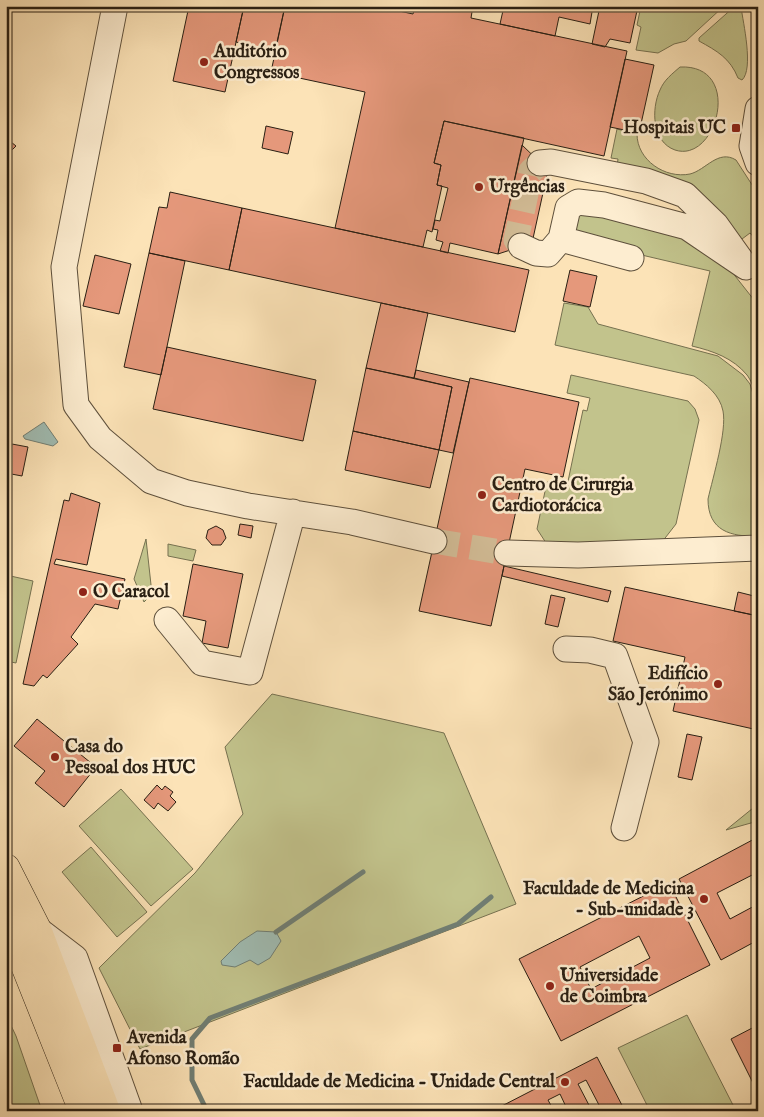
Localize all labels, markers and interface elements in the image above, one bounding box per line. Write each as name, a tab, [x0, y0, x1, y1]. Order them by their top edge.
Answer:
place label: Auditório Congressos	[213, 41, 300, 85]
marker: Auditório Congressos	[198, 56, 210, 68]
place label: Hospitais UC	[623, 117, 726, 140]
marker: Hospitais UC	[730, 122, 742, 134]
place label: Urgências	[488, 176, 565, 199]
marker: Urgências	[473, 181, 485, 193]
place label: Centro de Cirurgia Cardiotorácica	[492, 474, 635, 518]
marker: Centro de Cirurgia Cardiotorácica	[476, 489, 488, 501]
place label: O Caracol	[93, 581, 170, 604]
marker: O Caracol	[77, 586, 89, 598]
place label: Edifício São Jerónimo	[608, 663, 708, 707]
marker: Edifício São Jerónimo	[712, 678, 724, 690]
place label: Casa do Pessoal dos HUC	[65, 736, 196, 780]
marker: Casa do Pessoal dos HUC	[49, 751, 61, 763]
place label: Faculdade de Medicina - Sub-unidade 3	[523, 878, 695, 922]
marker: Faculdade de Medicina - Sub-unidade 3	[698, 893, 710, 905]
place label: Universidade de Coimbra	[559, 965, 659, 1009]
marker: Universidade de Coimbra	[544, 980, 556, 992]
place label: Avenida Afonso Romão	[126, 1027, 240, 1071]
marker: Avenida Afonso Romão	[111, 1042, 123, 1054]
place label: Faculdade de Medicina - Unidade Central	[243, 1071, 556, 1094]
marker: Faculdade de Medicina - Unidade Central	[559, 1076, 571, 1088]

